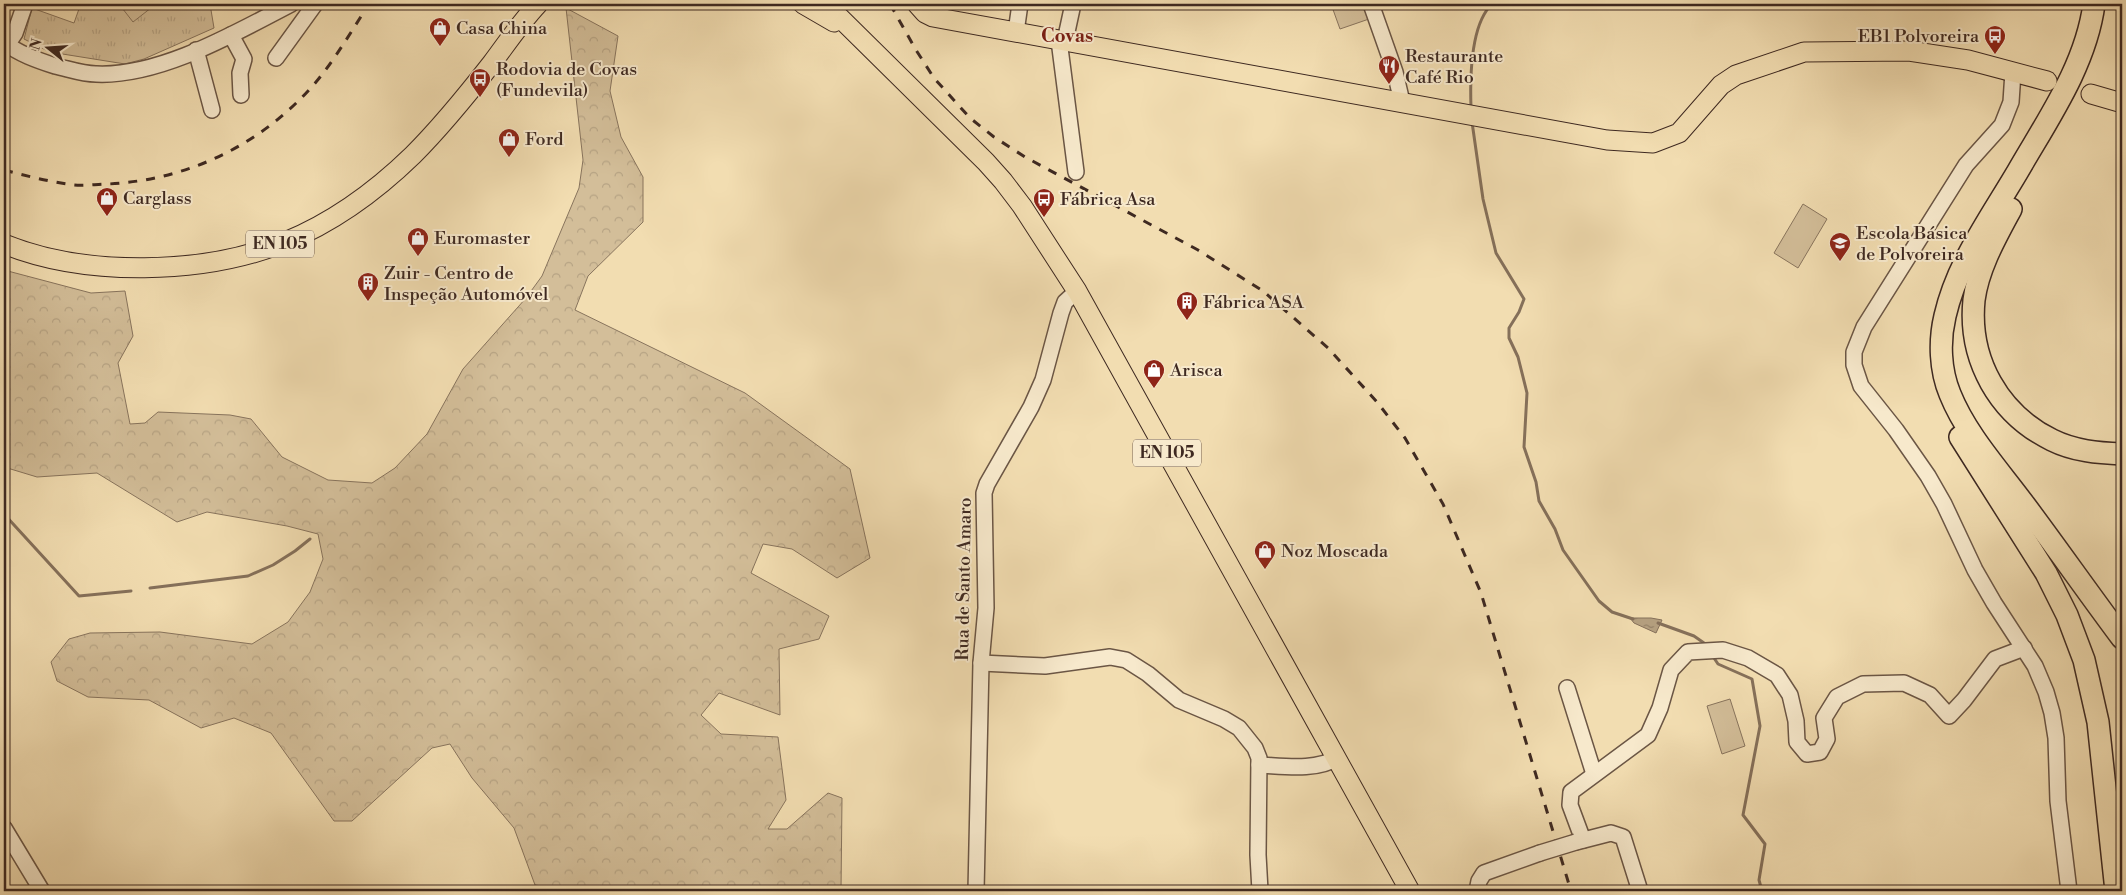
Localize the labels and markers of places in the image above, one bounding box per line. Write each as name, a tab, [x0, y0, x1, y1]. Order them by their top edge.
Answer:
shop icon: Casa China	[428, 16, 452, 47]
place label: Casa China	[456, 17, 548, 40]
bus stop icon: EB1 Polvoreira	[1983, 24, 2007, 55]
place label: EB1 Polvoreira	[1858, 25, 1980, 48]
place label: Restaurante Café Rio	[1405, 45, 1503, 89]
restaurant icon: Restaurante Café Rio	[1377, 54, 1401, 85]
place label: Rodovia de Covas (Fundevila)	[496, 58, 637, 102]
bus stop icon: Rodovia de Covas (Fundevila)	[468, 67, 492, 98]
shop icon: Ford	[497, 127, 521, 158]
place label: Ford	[525, 128, 564, 151]
shop icon: Carglass	[95, 186, 119, 217]
place label: Carglass	[123, 187, 192, 210]
bus stop icon: Fábrica Asa	[1032, 187, 1056, 218]
place label: Fábrica Asa	[1060, 188, 1156, 211]
place label: Escola Básica de Polvoreira	[1856, 222, 1968, 266]
shop icon: Euromaster	[406, 226, 430, 257]
place label: Euromaster	[434, 227, 531, 250]
school or university icon: Escola Básica de Polvoreira	[1828, 231, 1852, 262]
place label: Zuir - Centro de Inspeção Automóvel	[384, 262, 549, 306]
building icon: Zuir - Centro de Inspeção Automóvel	[356, 271, 380, 302]
building icon: Fábrica ASA	[1175, 290, 1199, 321]
place label: Fábrica ASA	[1203, 291, 1304, 314]
shop icon: Arisca	[1142, 358, 1166, 389]
place label: Arisca	[1169, 359, 1223, 382]
shop icon: Noz Moscada	[1253, 539, 1277, 570]
place label: Noz Moscada	[1281, 540, 1389, 563]

